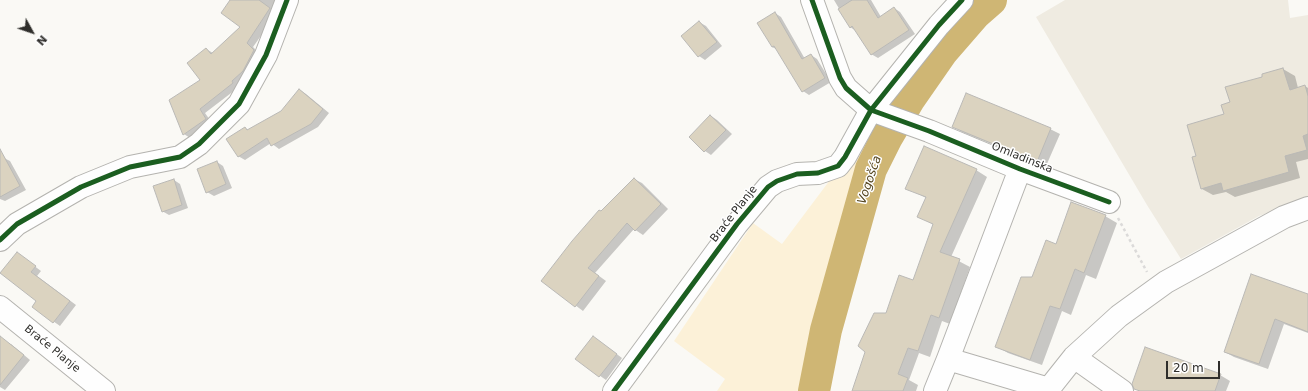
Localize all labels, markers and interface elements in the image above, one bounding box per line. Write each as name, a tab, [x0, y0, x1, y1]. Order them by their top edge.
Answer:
north arrow	[12, 12, 52, 52]
text: N	[34, 32, 50, 48]
street label: Omladinska	[989, 140, 1055, 176]
water label: Vogošća	[855, 154, 885, 206]
street label: Braće Planje	[708, 183, 760, 245]
street label: Braće Planje	[21, 322, 83, 376]
scale bar	[1168, 353, 1222, 379]
text: 20 m	[1173, 361, 1204, 375]

